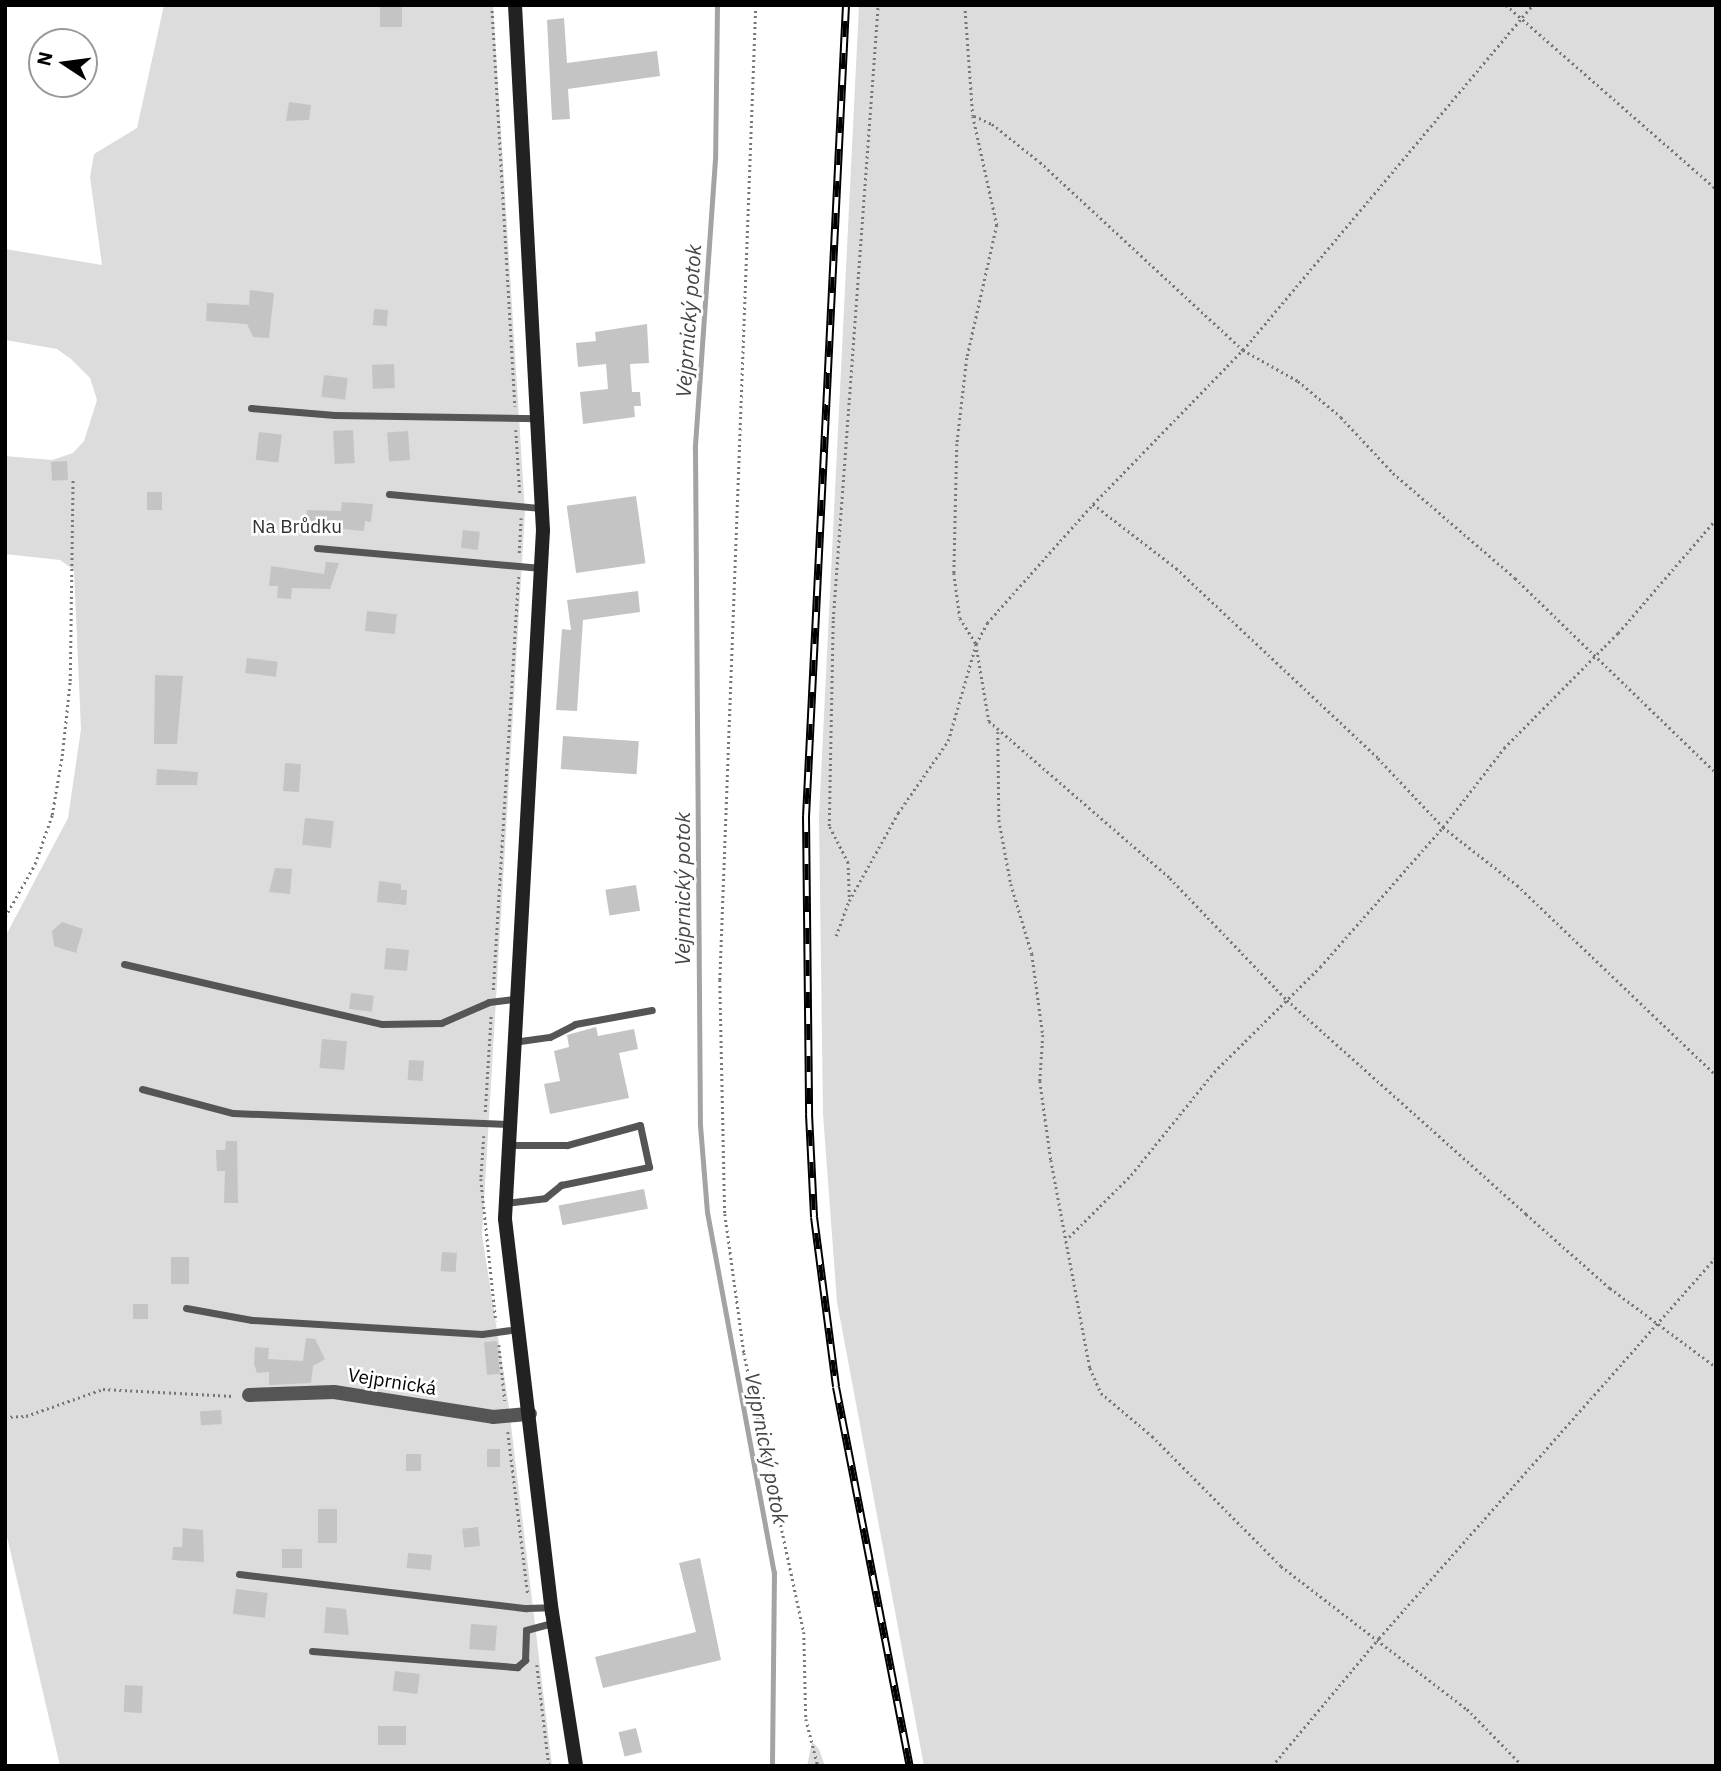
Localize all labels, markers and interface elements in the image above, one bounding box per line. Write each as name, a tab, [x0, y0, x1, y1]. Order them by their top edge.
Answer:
north arrow	[28, 28, 98, 98]
text: N	[31, 49, 58, 68]
water label: Vejprnický potok	[670, 243, 706, 399]
park label: Na Brůdku	[252, 516, 342, 538]
water label: Vejprnický potok	[669, 812, 695, 966]
street label: Vejprnická	[346, 1364, 438, 1400]
water label: Vejprnický potok	[740, 1370, 794, 1526]

